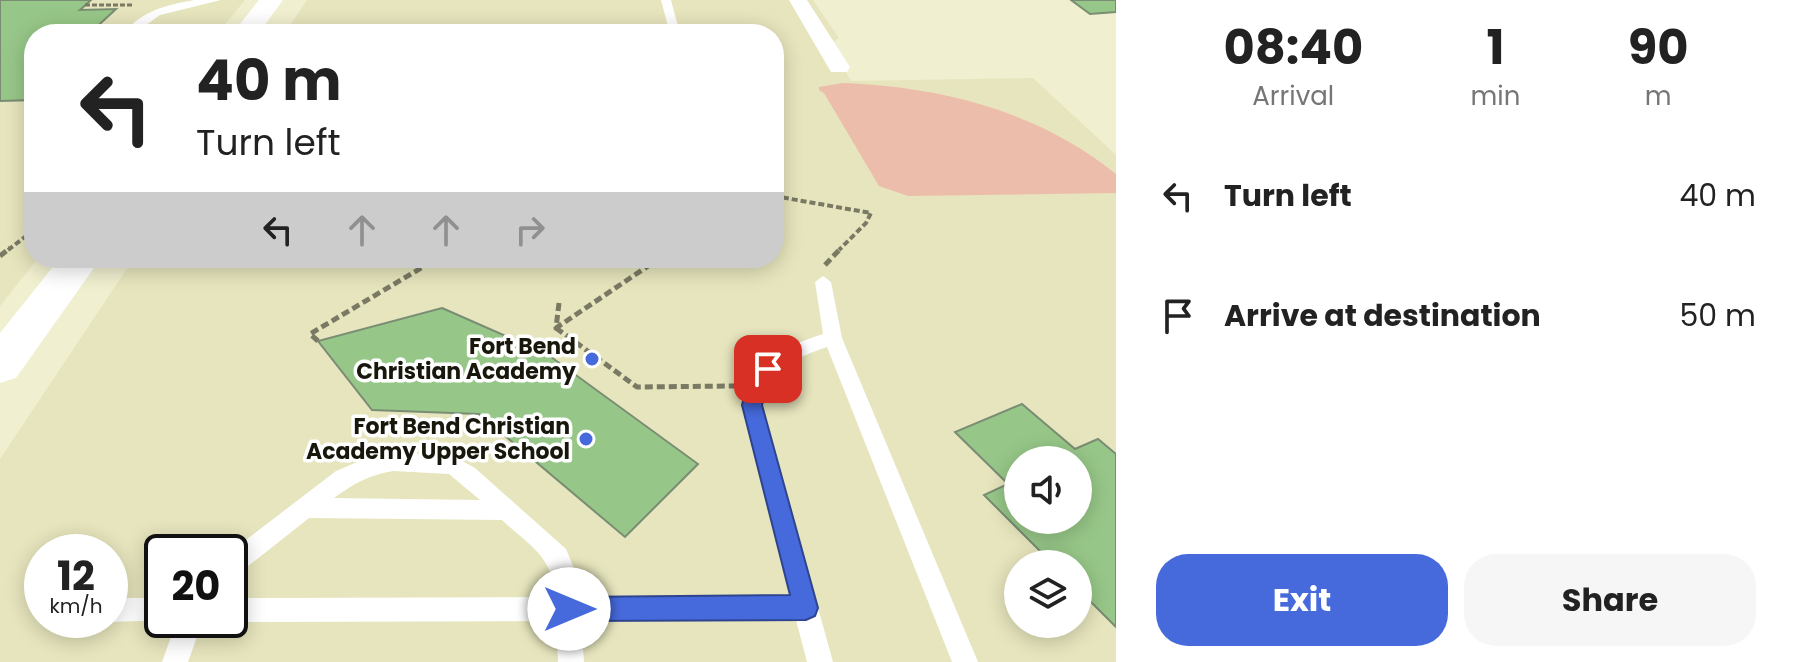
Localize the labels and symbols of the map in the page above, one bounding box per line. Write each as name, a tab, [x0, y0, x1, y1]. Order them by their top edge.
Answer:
place label: Fort Bend Christian Academy	[356, 331, 576, 387]
pin	[734, 335, 802, 403]
marker: Fort Bend Christian Academy	[583, 350, 601, 368]
place label: Fort Bend Christian Academy Upper School	[306, 411, 570, 467]
marker: Fort Bend Christian Academy Upper School	[577, 430, 595, 448]
speed limit sign: 20	[144, 534, 248, 638]
position arrow	[527, 567, 611, 651]

